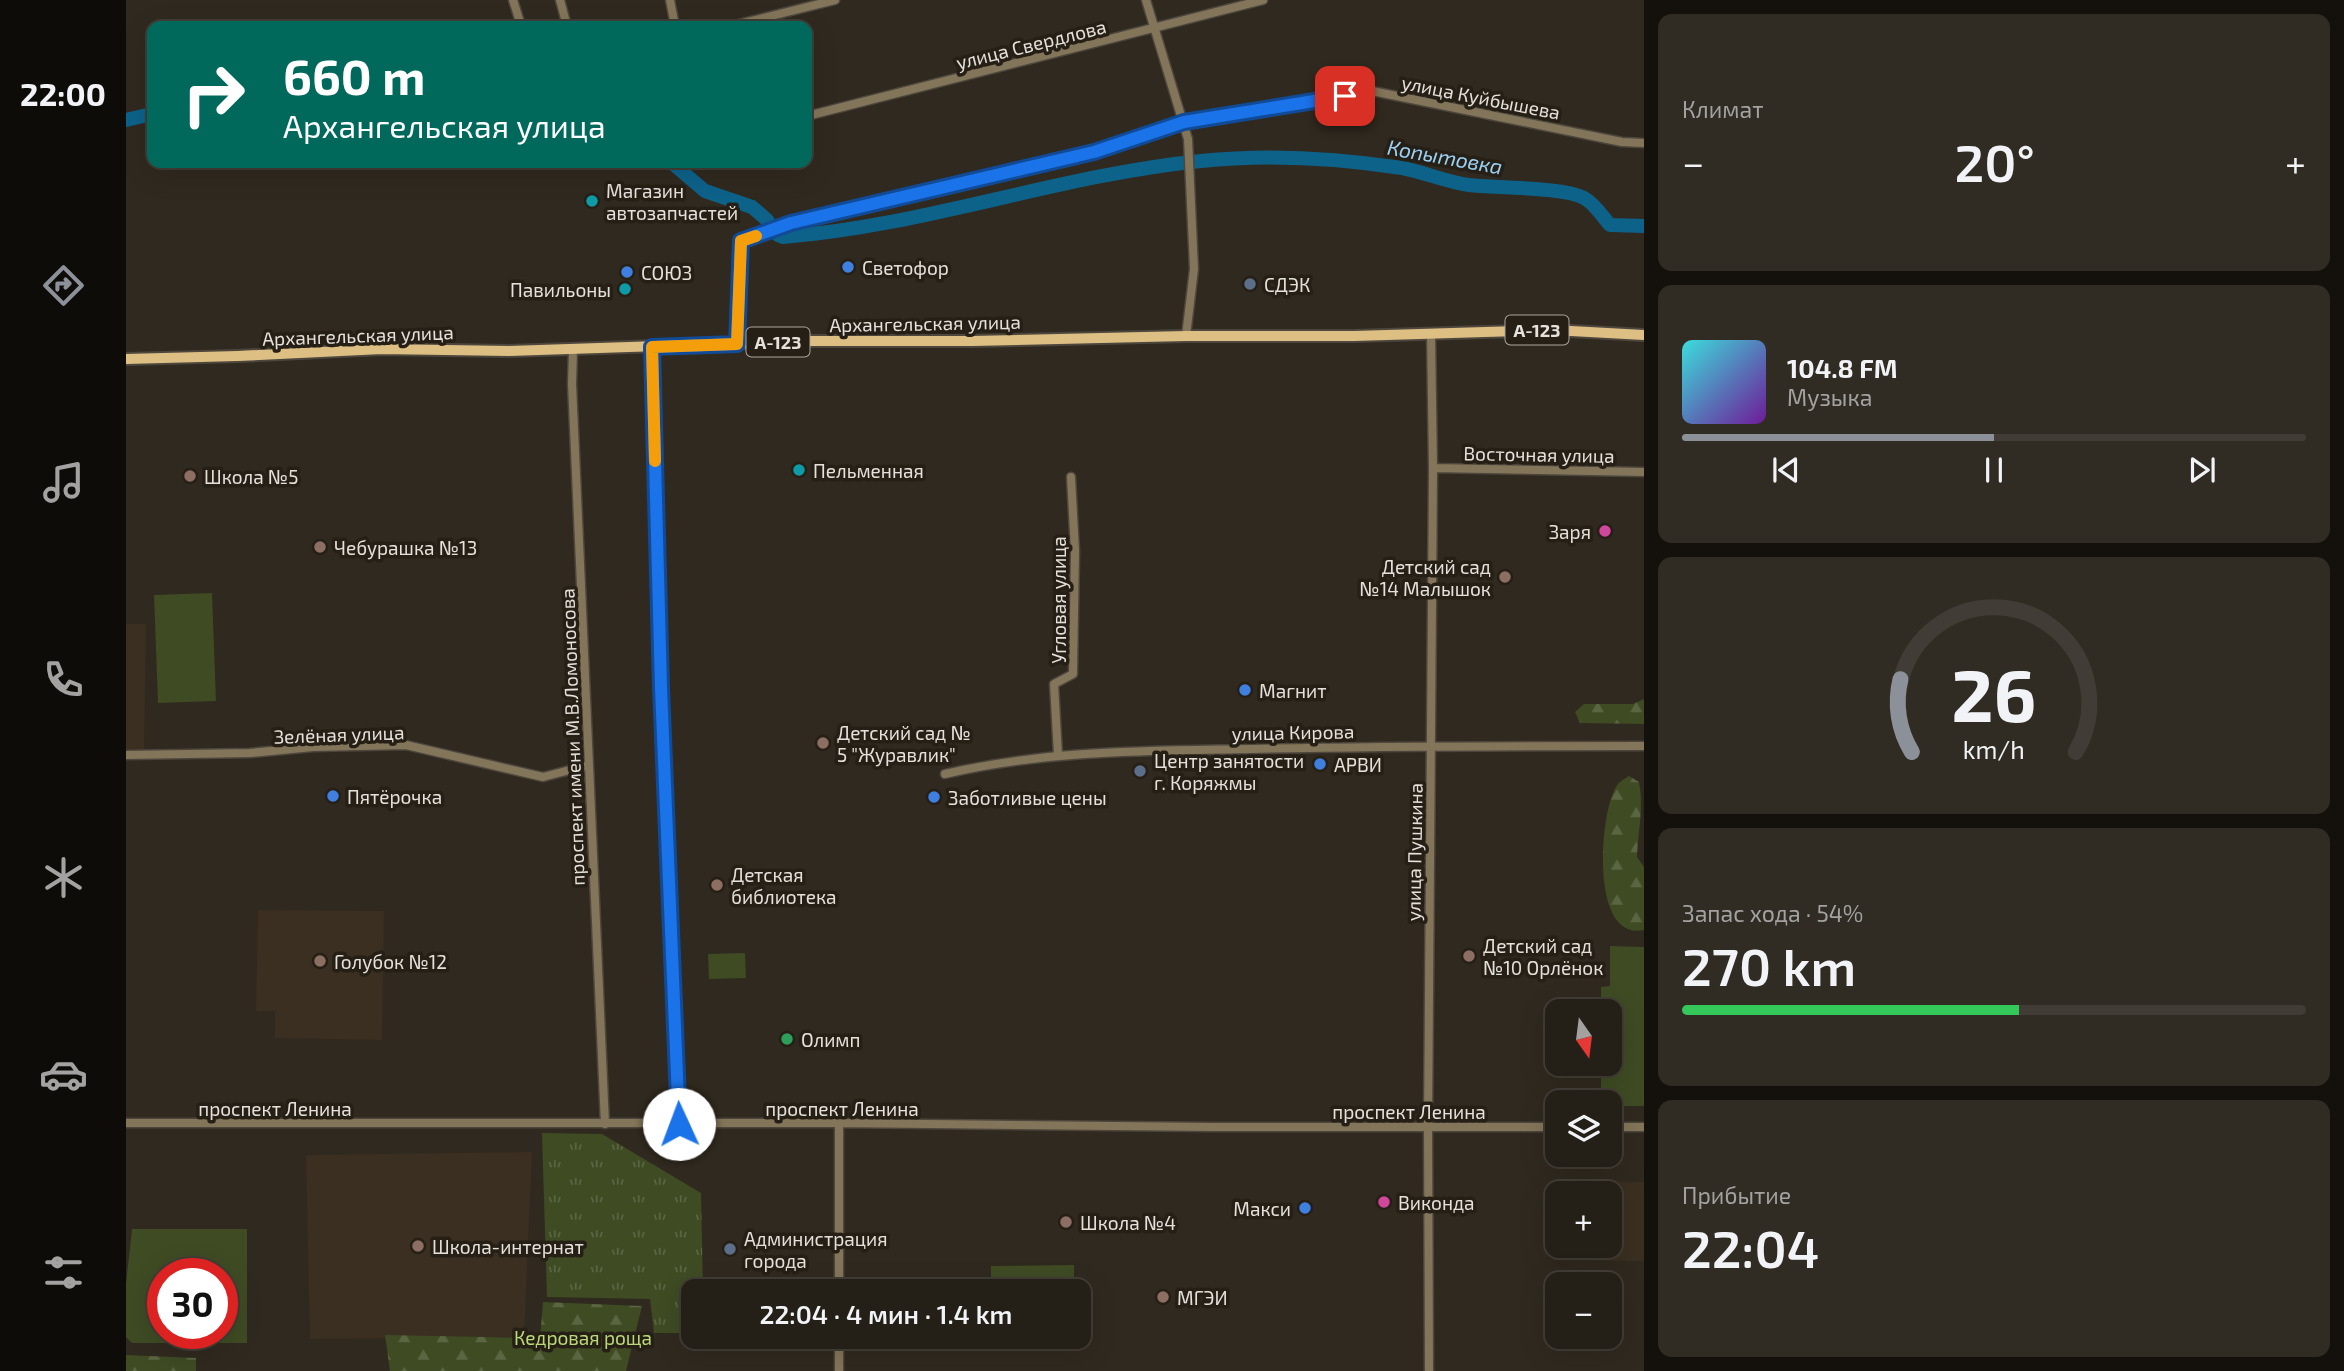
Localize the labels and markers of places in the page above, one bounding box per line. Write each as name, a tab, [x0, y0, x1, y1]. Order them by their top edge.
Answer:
pin	[1315, 66, 1375, 126]
place label: Магазин автозапчастей	[606, 179, 738, 224]
marker: Магазин автозапчастей	[584, 193, 600, 209]
place label: Светофор	[862, 256, 949, 279]
marker: Светофор	[840, 259, 856, 275]
place label: СОЮЗ	[641, 261, 692, 284]
marker: СОЮЗ	[619, 264, 635, 280]
place label: СДЭК	[1264, 273, 1310, 296]
marker: СДЭК	[1242, 276, 1258, 292]
place label: Павильоны	[510, 278, 611, 301]
marker: Павильоны	[617, 281, 633, 297]
place label: Пельменная	[813, 459, 924, 482]
marker: Пельменная	[791, 462, 807, 478]
place label: Школа №5	[204, 465, 298, 488]
marker: Школа №5	[182, 468, 198, 484]
place label: Заря	[1549, 520, 1591, 543]
marker: Заря	[1597, 523, 1613, 539]
place label: Чебурашка №13	[334, 536, 477, 560]
marker: Чебурашка №13	[312, 539, 328, 555]
place label: Детский сад №14 Малышок	[1359, 555, 1491, 600]
marker: Детский сад №14 Малышок	[1497, 569, 1513, 585]
place label: Магнит	[1259, 679, 1326, 702]
marker: Магнит	[1237, 682, 1253, 698]
place label: Детский сад № 5 "Журавлик"	[837, 721, 971, 767]
marker: Детский сад № 5 "Журавлик"	[815, 735, 831, 751]
place label: Центр занятости г. Коряжмы	[1154, 749, 1304, 794]
place label: АРВИ	[1334, 753, 1382, 776]
marker: АРВИ	[1312, 756, 1328, 772]
marker: Центр занятости г. Коряжмы	[1132, 763, 1148, 779]
place label: Пятёрочка	[347, 785, 442, 808]
place label: Заботливые цены	[948, 786, 1107, 809]
marker: Пятёрочка	[325, 788, 341, 804]
marker: Заботливые цены	[926, 789, 942, 805]
place label: Детская библиотека	[731, 863, 837, 908]
marker: Детская библиотека	[709, 877, 725, 893]
place label: Детский сад №10 Орлёнок	[1483, 934, 1603, 979]
marker: Детский сад №10 Орлёнок	[1461, 948, 1477, 964]
place label: Голубок №12	[334, 950, 447, 974]
marker: Голубок №12	[312, 953, 328, 969]
place label: Олимп	[801, 1028, 861, 1051]
marker: Олимп	[779, 1031, 795, 1047]
place label: Виконда	[1398, 1191, 1475, 1214]
marker: Виконда	[1376, 1194, 1392, 1210]
place label: Макси	[1233, 1197, 1291, 1220]
marker: Макси	[1297, 1200, 1313, 1216]
place label: Школа №4	[1080, 1211, 1176, 1234]
marker: Школа №4	[1058, 1214, 1074, 1230]
place label: Администрация города	[744, 1227, 888, 1272]
place label: Школа-интернат	[432, 1235, 584, 1258]
marker: Школа-интернат	[410, 1238, 426, 1254]
marker: Администрация города	[722, 1241, 738, 1257]
place label: МГЭИ	[1177, 1286, 1228, 1309]
marker: МГЭИ	[1155, 1289, 1171, 1305]

